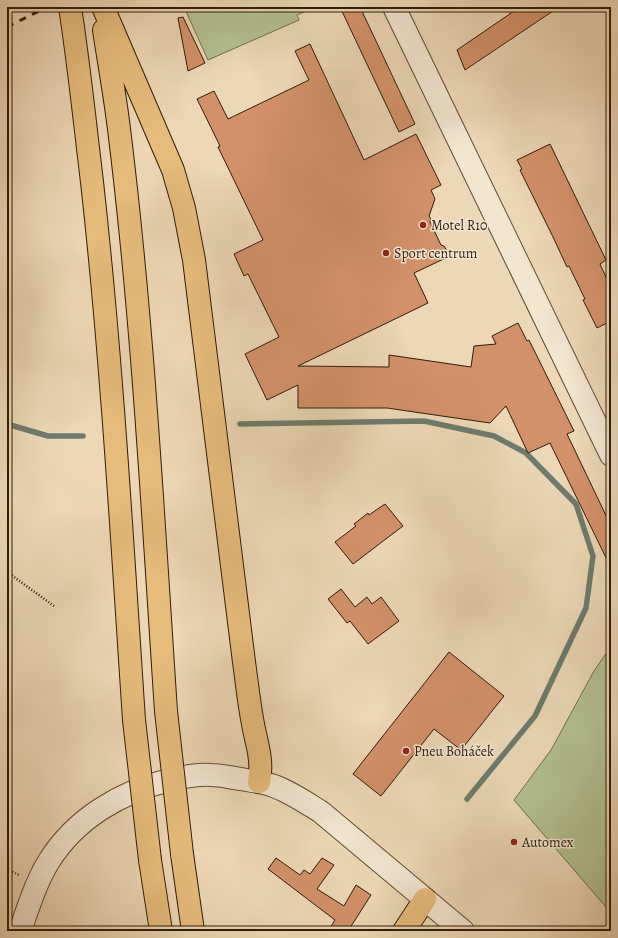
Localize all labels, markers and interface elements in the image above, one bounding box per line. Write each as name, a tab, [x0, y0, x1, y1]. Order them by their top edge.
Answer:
place label: Motel R10	[431, 216, 487, 235]
marker: Motel R10	[418, 220, 428, 230]
place label: Sport centrum	[394, 244, 478, 263]
marker: Sport centrum	[381, 248, 391, 258]
place label: Pneu Boháček	[414, 742, 494, 761]
marker: Pneu Boháček	[401, 746, 411, 756]
place label: Automex	[521, 833, 574, 852]
marker: Automex	[509, 837, 519, 847]

